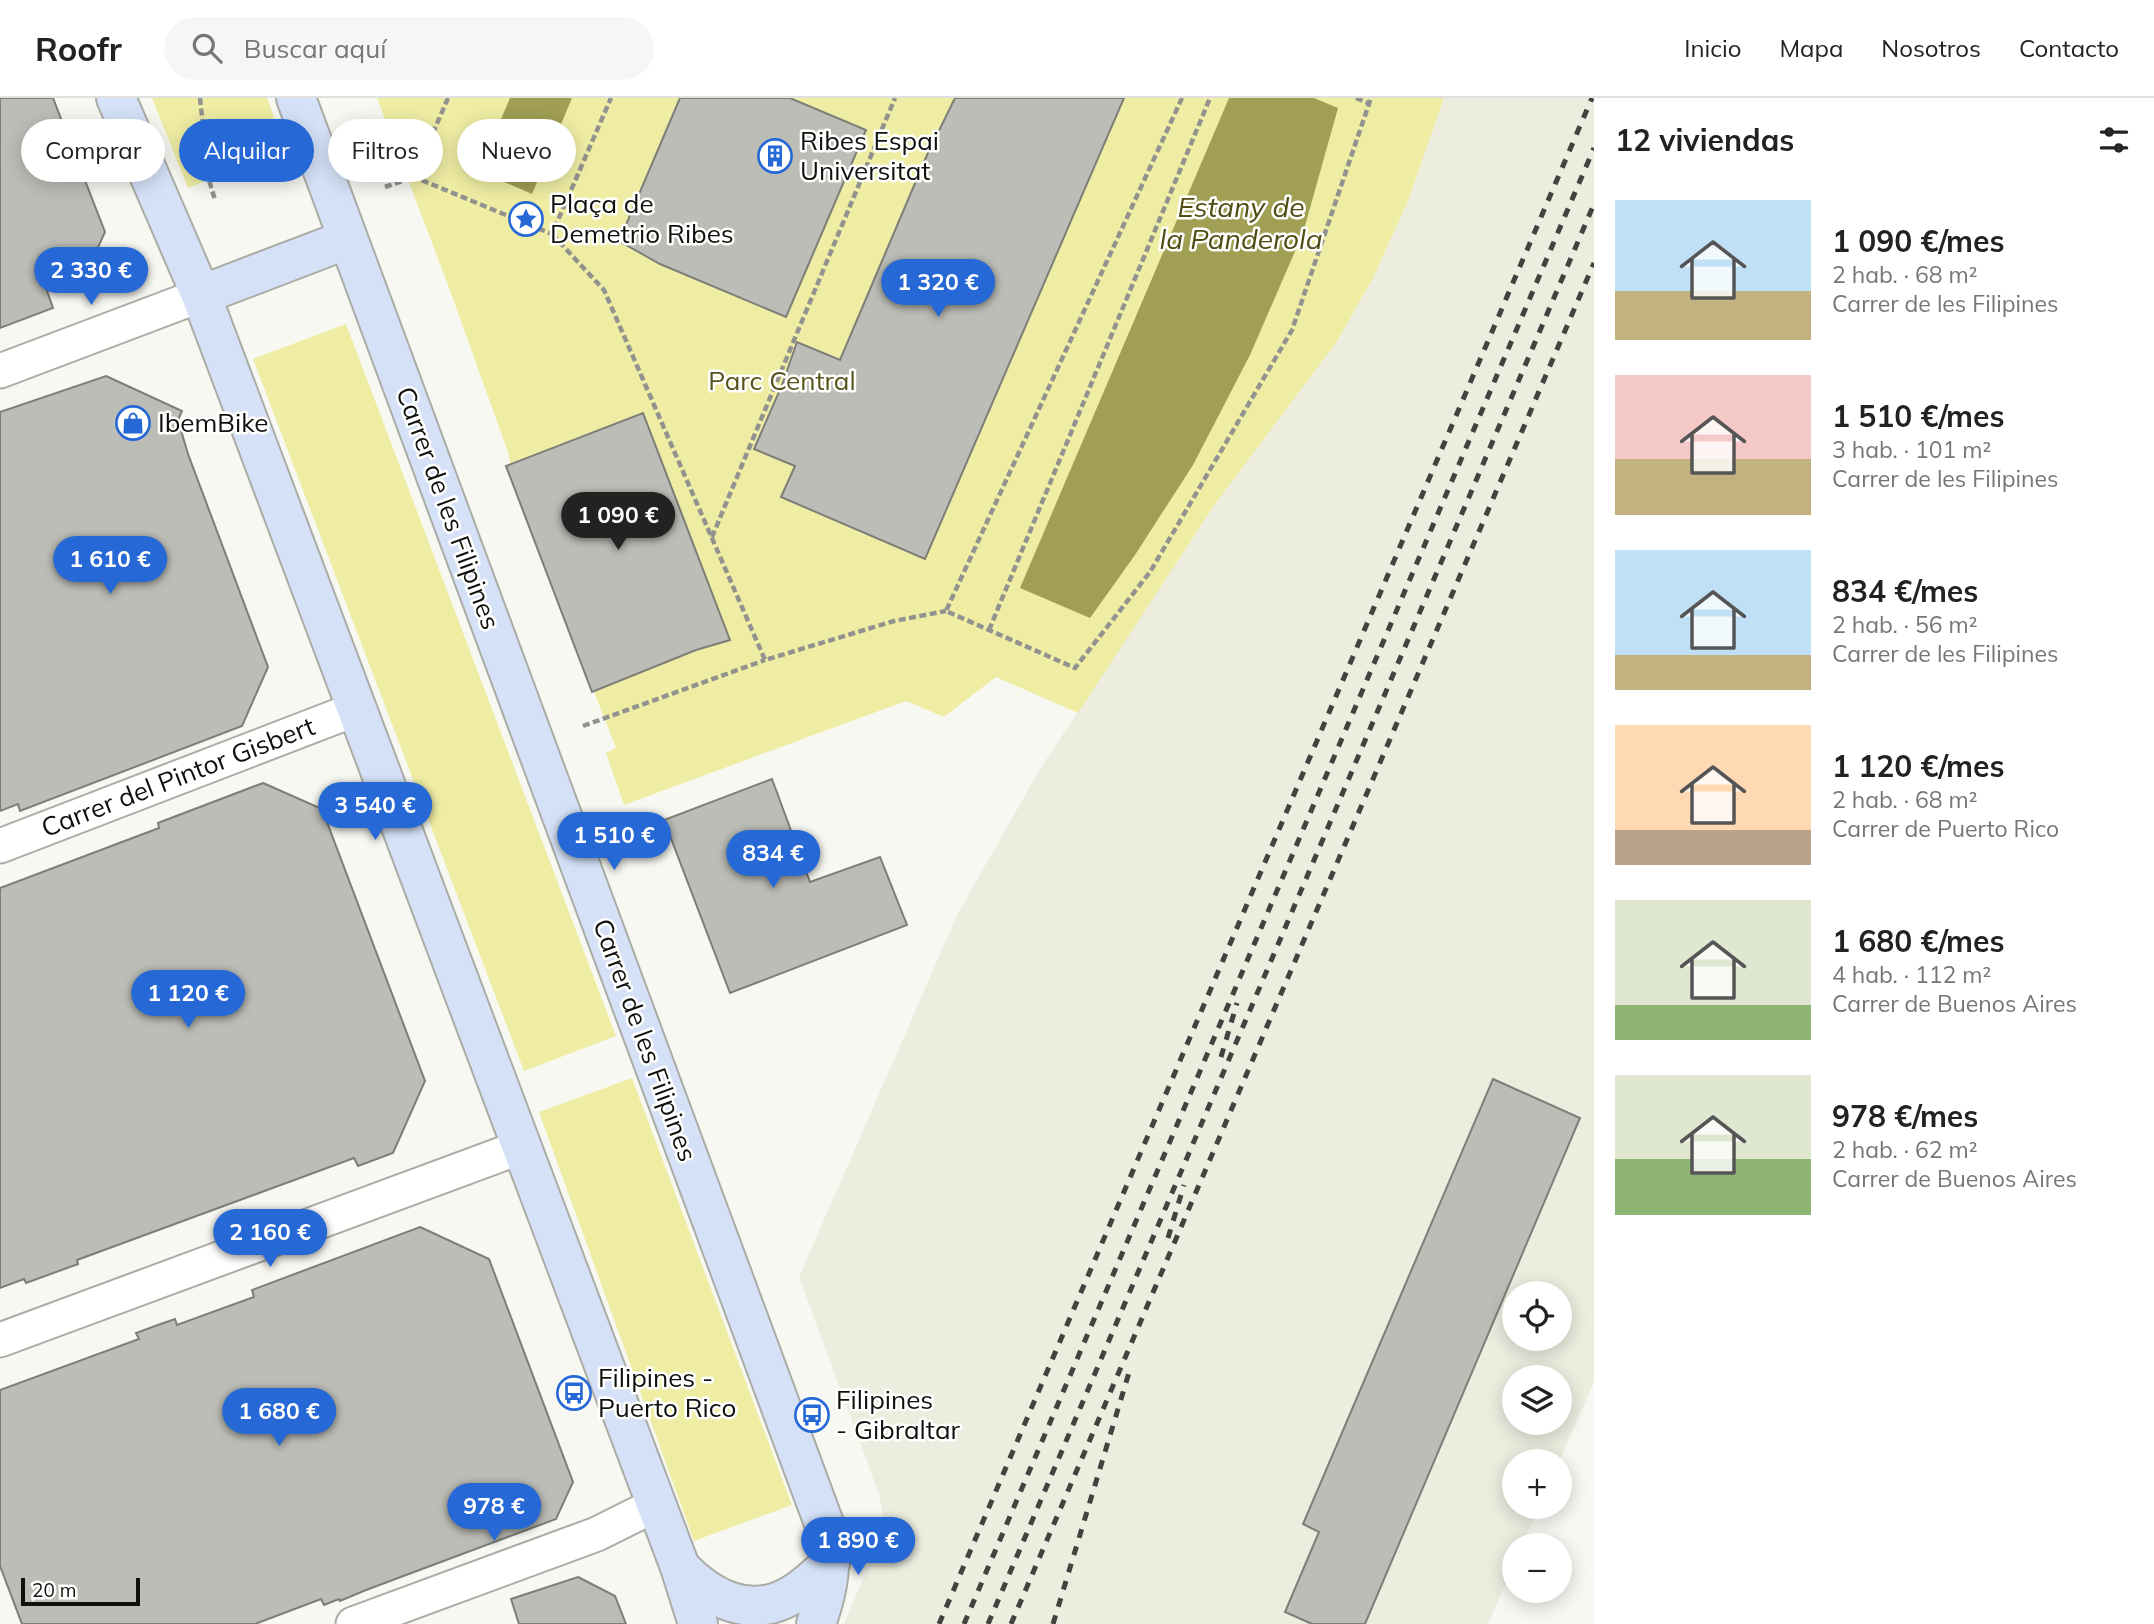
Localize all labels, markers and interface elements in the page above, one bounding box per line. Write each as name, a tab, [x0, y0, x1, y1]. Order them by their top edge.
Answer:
search box	[164, 17, 654, 80]
text: Roofr	[35, 28, 122, 69]
icon: search	[188, 29, 226, 67]
text: Buscar aquí	[244, 32, 386, 65]
text: Inicio	[1684, 33, 1741, 63]
text: Mapa	[1779, 33, 1843, 63]
text: Nosotros	[1881, 33, 1981, 63]
text: Contacto	[2019, 33, 2119, 63]
chip: Comprar	[21, 119, 165, 182]
chip: Alquilar	[179, 119, 314, 182]
chip: Filtros	[328, 119, 443, 182]
chip: Nuevo	[457, 119, 576, 182]
text: 12 viviendas	[1615, 121, 1794, 159]
icon: filters	[2095, 121, 2133, 159]
place label: Ribes Espai Universitat	[800, 124, 939, 187]
building icon: Ribes Espai Universitat	[756, 137, 794, 175]
place label: Plaça de Demetrio Ribes	[550, 187, 734, 250]
water label: Estany de la Panderola	[1159, 189, 1323, 256]
place icon: Plaça de Demetrio Ribes	[507, 200, 545, 238]
text: 1 090 €/mes	[1832, 222, 2005, 260]
icon: home	[1671, 228, 1755, 312]
pin: 2 330 €	[26, 248, 156, 307]
text: 2 330 €	[50, 255, 132, 284]
pin: 1 320 €	[873, 260, 1003, 319]
text: 2 hab. · 68 m²	[1832, 260, 1977, 289]
text: 1 320 €	[897, 267, 979, 296]
text: Carrer de les Filipines	[1832, 289, 2058, 318]
park label: Parc Central	[708, 364, 856, 397]
street label: Carrer de les Filipines	[389, 382, 508, 634]
text: 1 510 €/mes	[1832, 397, 2005, 435]
icon: home	[1671, 403, 1755, 487]
shop icon: IbemBike	[114, 404, 152, 442]
place label: IbemBike	[158, 406, 268, 439]
text: 3 hab. · 101 m²	[1832, 435, 1991, 464]
text: Carrer de les Filipines	[1832, 464, 2058, 493]
pin: 1 090 €	[553, 492, 683, 552]
text: 1 090 €	[577, 500, 659, 529]
pin: 1 610 €	[45, 536, 175, 596]
text: 1 610 €	[69, 544, 151, 573]
text: 834 €/mes	[1832, 572, 1978, 610]
icon: home	[1671, 578, 1755, 662]
text: 2 hab. · 56 m²	[1832, 610, 1977, 639]
text: Carrer de les Filipines	[1832, 639, 2058, 668]
street label: Carrer del Pintor Gisbert	[36, 709, 319, 844]
text: 1 120 €/mes	[1832, 747, 2005, 785]
icon: home	[1671, 753, 1755, 837]
pin: 3 540 €	[310, 782, 440, 842]
text: 2 hab. · 68 m²	[1832, 785, 1977, 814]
text: 3 540 €	[334, 790, 416, 819]
pin: 1 510 €	[549, 812, 679, 872]
text: Carrer de Puerto Rico	[1832, 814, 2059, 843]
text: 1 510 €	[573, 820, 655, 849]
pin: 834 €	[724, 830, 822, 890]
text: 834 €	[742, 838, 804, 867]
street label: Carrer de les Filipines	[586, 914, 705, 1166]
text: 1 680 €/mes	[1832, 922, 2005, 960]
icon: home	[1671, 928, 1755, 1012]
text: 4 hab. · 112 m²	[1832, 960, 1991, 989]
pin: 1 120 €	[123, 970, 253, 1030]
text: 1 120 €	[147, 978, 229, 1007]
text: Carrer de Buenos Aires	[1832, 989, 2077, 1018]
text: 978 €/mes	[1832, 1097, 1978, 1135]
icon: home	[1671, 1103, 1755, 1187]
text: 2 hab. · 62 m²	[1832, 1135, 1977, 1164]
text: Carrer de Buenos Aires	[1832, 1164, 2077, 1193]
pin: 2 160 €	[205, 1210, 335, 1269]
text: 2 160 €	[229, 1217, 311, 1246]
map controls	[1502, 1281, 1572, 1603]
button: locate	[1502, 1281, 1572, 1351]
place label: Filipines - Puerto Rico	[598, 1361, 736, 1424]
button: layers	[1502, 1365, 1572, 1435]
bus stop icon: Filipines - Puerto Rico	[555, 1374, 593, 1412]
place label: Filipines - Gibraltar	[836, 1383, 961, 1446]
pin: 1 680 €	[214, 1388, 344, 1448]
text: 1 680 €	[238, 1396, 320, 1425]
bus stop icon: Filipines - Gibraltar	[793, 1396, 831, 1434]
button: +	[1502, 1449, 1572, 1519]
pin: 978 €	[445, 1484, 543, 1543]
text: 978 €	[463, 1491, 525, 1520]
pin: 1 890 €	[793, 1518, 923, 1577]
text: 1 890 €	[817, 1525, 899, 1554]
button: −	[1502, 1533, 1572, 1603]
scale bar	[21, 1575, 140, 1607]
text: 20 m	[32, 1578, 76, 1602]

